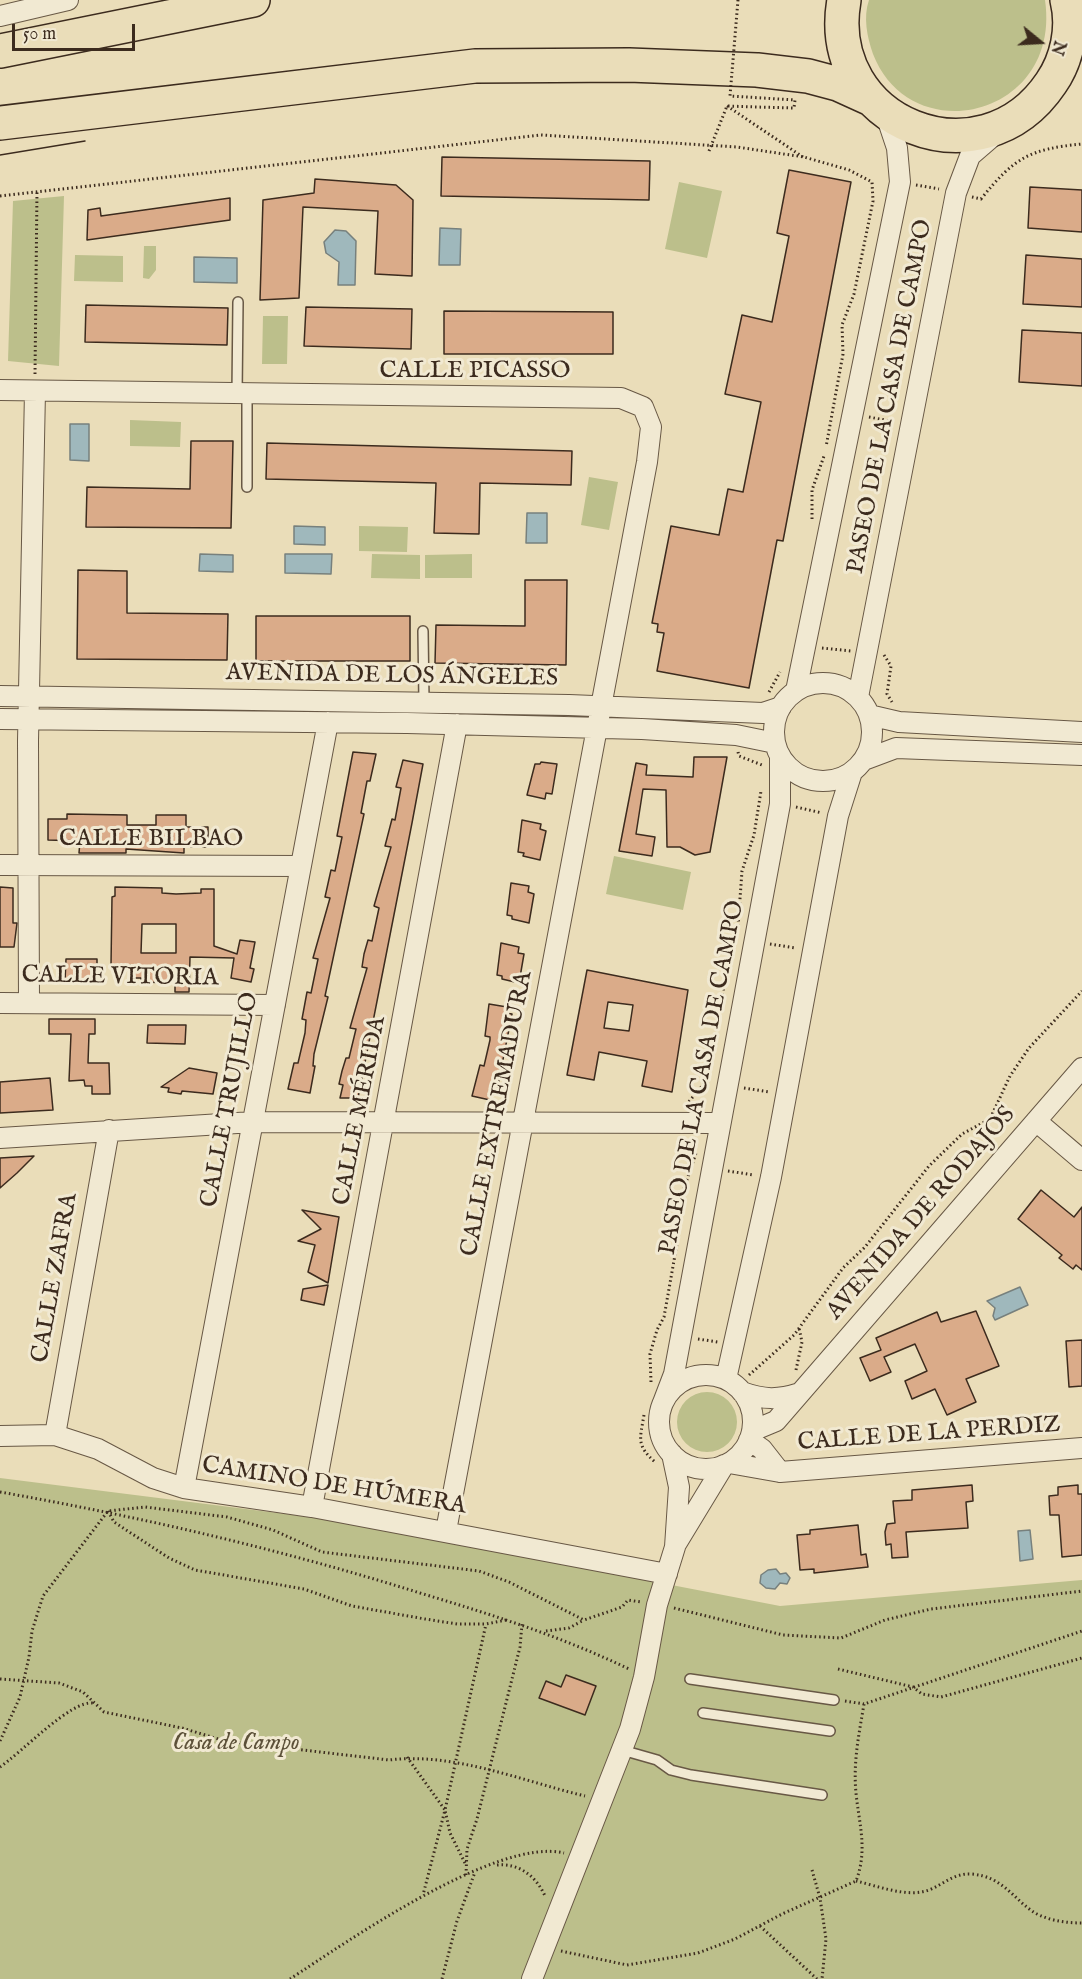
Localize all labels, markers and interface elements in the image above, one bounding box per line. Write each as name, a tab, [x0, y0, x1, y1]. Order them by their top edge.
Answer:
scale bar	[15, 12, 138, 50]
north arrow	[1010, 12, 1070, 72]
text: 50 m	[23, 23, 56, 46]
text: N	[1045, 38, 1069, 57]
street label: PASEO DE LA CASA DE CAMPO	[842, 217, 940, 577]
street label: CALLE PICASSO	[380, 358, 570, 386]
street label: AVENIDA DE LOS ÁNGELES	[226, 660, 558, 694]
street label: CALLE BILBAO	[59, 826, 243, 854]
street label: PASEO DE LA CASA DE CAMPO	[654, 898, 752, 1258]
street label: CALLE VITORIA	[21, 962, 219, 994]
street label: CALLE EXTREMADURA	[456, 969, 540, 1259]
street label: CALLE TRUJILLO	[196, 990, 266, 1210]
street label: CALLE MÉRIDA	[329, 1014, 393, 1208]
street label: AVENIDA DE RODAJOS	[822, 1101, 1022, 1327]
street label: CALLE ZAFRA	[27, 1191, 85, 1365]
street label: CALLE DE LA PERDIZ	[797, 1411, 1061, 1459]
street label: CAMINO DE HÚMERA	[200, 1452, 468, 1522]
park label: Casa de Campo	[173, 1730, 299, 1758]

